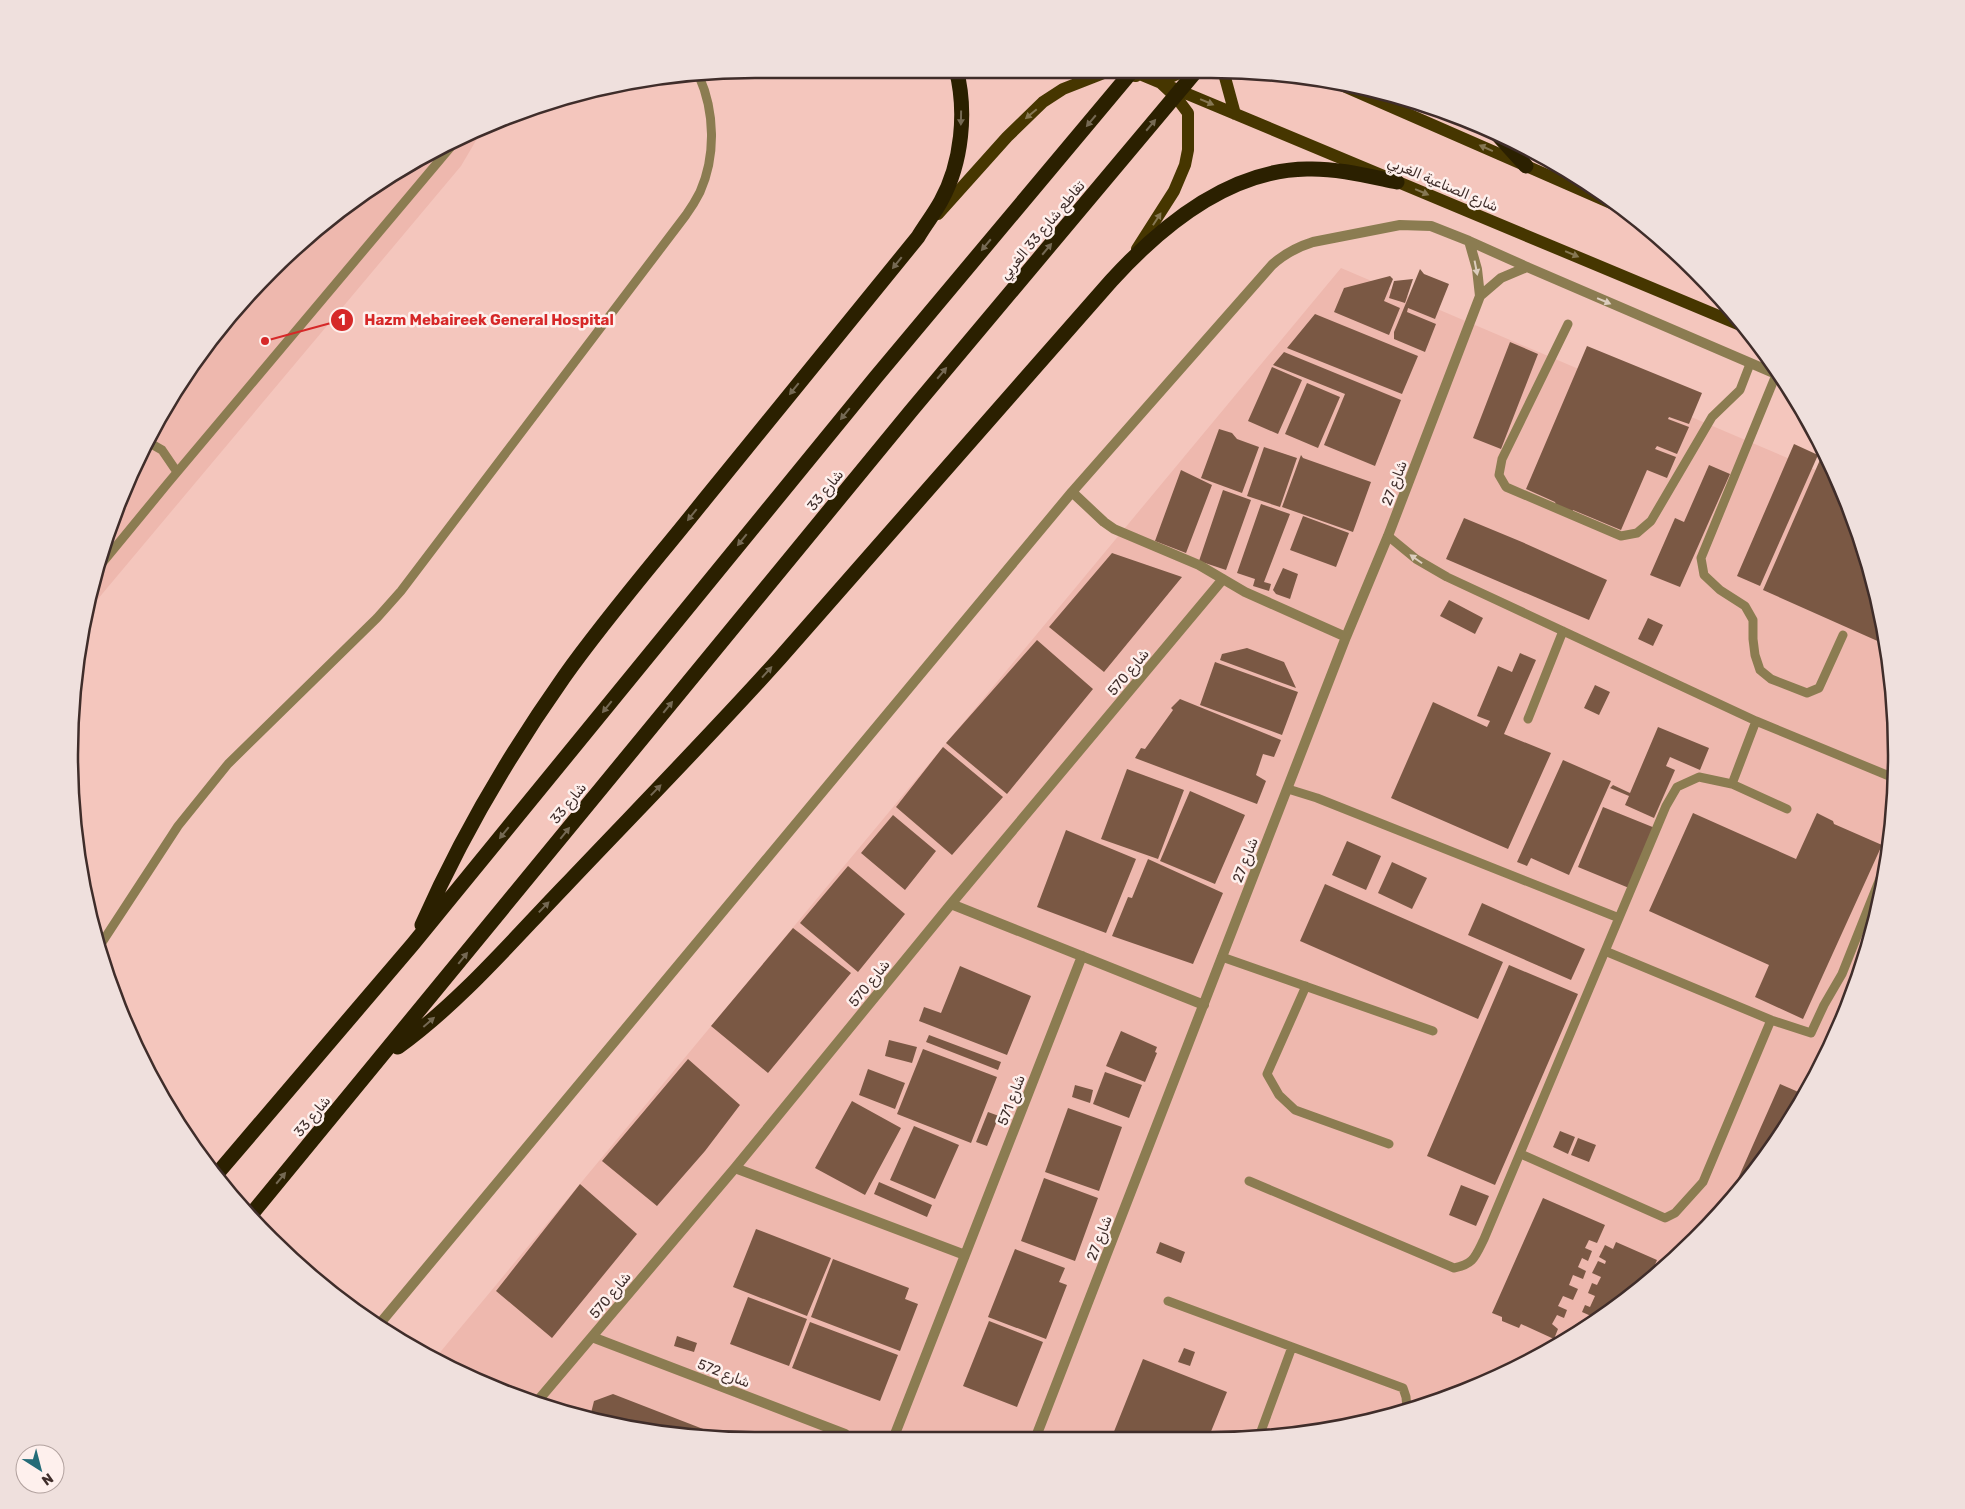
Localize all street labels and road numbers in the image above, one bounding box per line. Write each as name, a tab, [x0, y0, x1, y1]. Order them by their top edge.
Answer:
street label: شارع الصناعية الغربي	[1384, 153, 1501, 217]
street label: تقاطع شارع 33 الغربي	[996, 177, 1090, 284]
street label: شارع 27	[1378, 458, 1413, 509]
street label: شارع 33	[804, 466, 849, 516]
street label: شارع 570	[1104, 646, 1154, 700]
street label: شارع 33	[547, 779, 592, 829]
street label: شارع 27	[1229, 835, 1264, 886]
street label: شارع 570	[845, 956, 895, 1012]
street label: شارع 571	[994, 1072, 1031, 1129]
street label: شارع 33	[290, 1092, 336, 1142]
street label: شارع 27	[1083, 1213, 1118, 1264]
street label: شارع 570	[586, 1269, 636, 1323]
street label: شارع 572	[694, 1356, 753, 1393]

